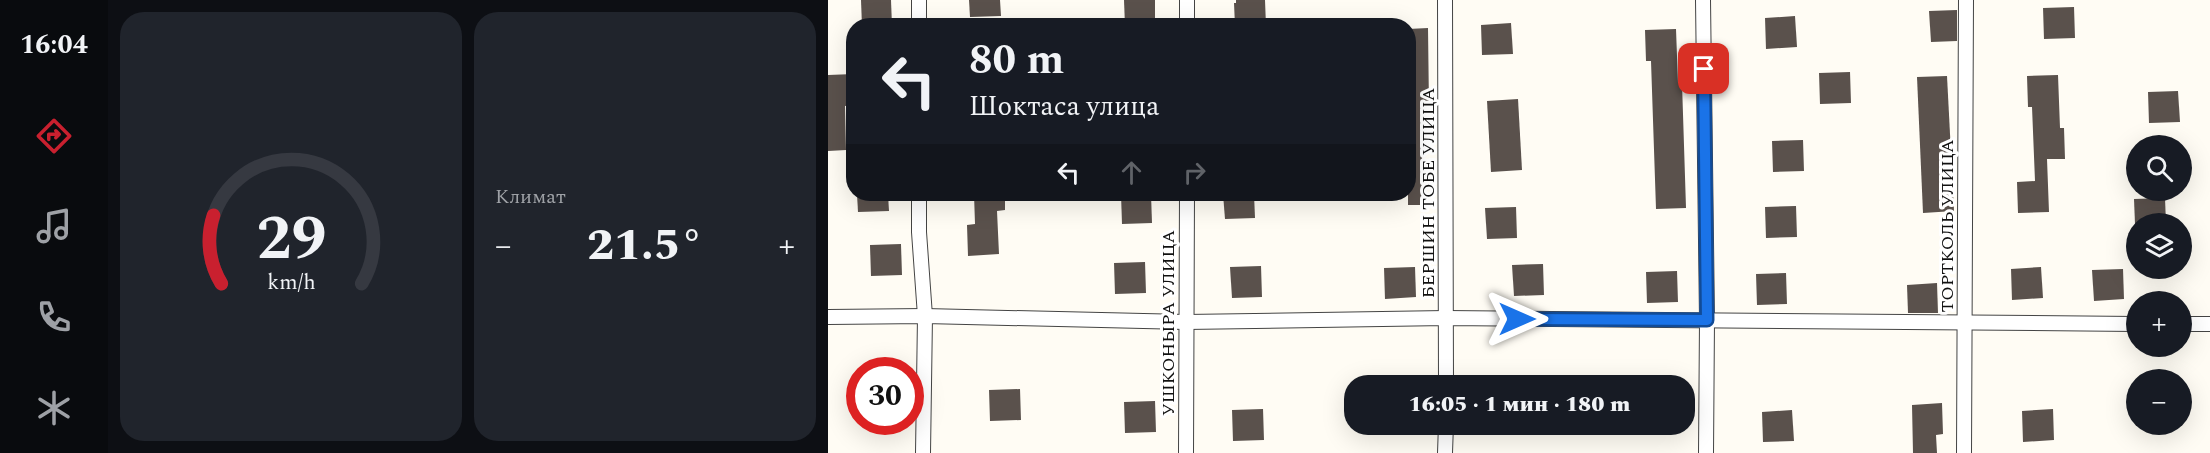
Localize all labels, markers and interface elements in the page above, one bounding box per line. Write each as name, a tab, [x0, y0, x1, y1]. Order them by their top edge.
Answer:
text: 16:04	[20, 24, 88, 66]
text: 80 m	[969, 29, 1064, 92]
icon: left	[870, 42, 948, 120]
pin	[1678, 43, 1729, 94]
icon: arrive	[1687, 52, 1720, 85]
text: Шоктаса улица	[969, 86, 1159, 128]
street label: БЕРШИН ТОБЕ УЛИЦА	[1415, 88, 1442, 298]
icon: directions	[33, 115, 75, 157]
map controls	[2126, 135, 2192, 435]
button: search	[2126, 135, 2192, 201]
street label: ТОРТКОЛЬ УЛИЦА	[1934, 139, 1961, 313]
icon: left	[1052, 156, 1085, 189]
icon: ahead	[1115, 156, 1148, 189]
icon: right	[1178, 156, 1211, 189]
text: Климат	[495, 182, 566, 212]
text: 29	[256, 192, 326, 287]
icon: music	[33, 205, 75, 247]
text: 21.5°	[587, 211, 703, 280]
button: layers	[2126, 213, 2192, 279]
text: −	[495, 221, 512, 271]
text: +	[778, 221, 795, 271]
street label: УШКОНЫРА УЛИЦА	[1155, 230, 1182, 416]
text: km/h	[267, 266, 315, 299]
position arrow	[1485, 287, 1549, 351]
button: +	[2126, 291, 2192, 357]
icon: phone	[33, 296, 75, 338]
speed limit sign: 30	[846, 357, 924, 435]
button: −	[2126, 369, 2192, 435]
icon: climate	[33, 387, 75, 429]
text: 16:05 · 1 мин · 180 m	[1409, 388, 1630, 421]

